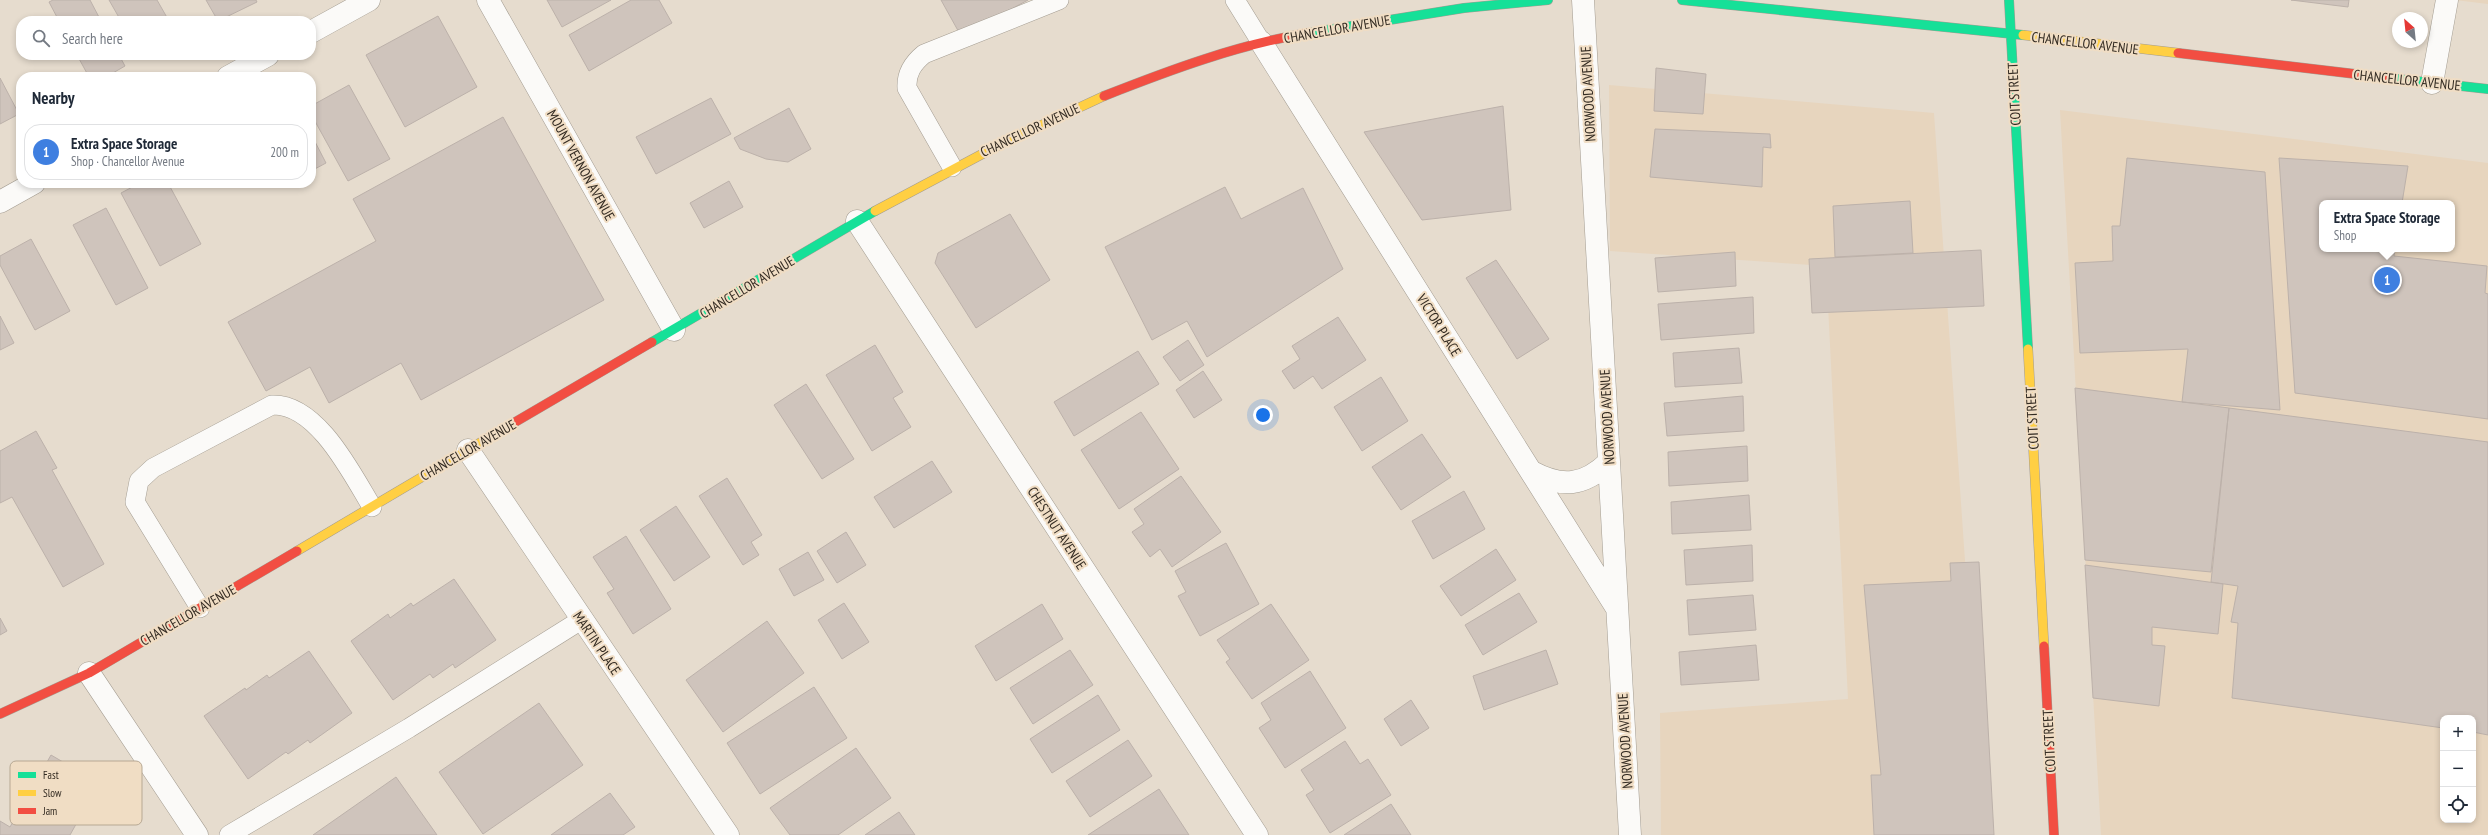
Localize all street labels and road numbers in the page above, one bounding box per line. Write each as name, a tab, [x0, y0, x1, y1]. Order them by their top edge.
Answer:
street label: CHANCELLOR AVENUE	[1282, 11, 1392, 47]
street label: CHANCELLOR AVENUE	[2030, 28, 2140, 58]
street label: NORWOOD AVENUE	[1577, 46, 1599, 142]
street label: COIT STREET	[2003, 61, 2025, 126]
street label: CHANCELLOR AVENUE	[2353, 65, 2461, 95]
street label: CHANCELLOR AVENUE	[977, 99, 1083, 161]
street label: MOUNT VERNON AVENUE	[543, 106, 619, 224]
street label: CHANCELLOR AVENUE	[696, 252, 798, 322]
street label: VICTOR PLACE	[1412, 290, 1465, 359]
street label: NORWOOD AVENUE	[1596, 369, 1618, 465]
street label: COIT STREET	[2021, 385, 2043, 450]
street label: CHANCELLOR AVENUE	[417, 415, 519, 485]
street label: CHESTNUT AVENUE	[1024, 483, 1090, 573]
street label: CHANCELLOR AVENUE	[137, 580, 239, 650]
street label: MARTIN PLACE	[569, 608, 625, 678]
street label: NORWOOD AVENUE	[1614, 693, 1636, 789]
street label: COIT STREET	[2038, 708, 2060, 773]

